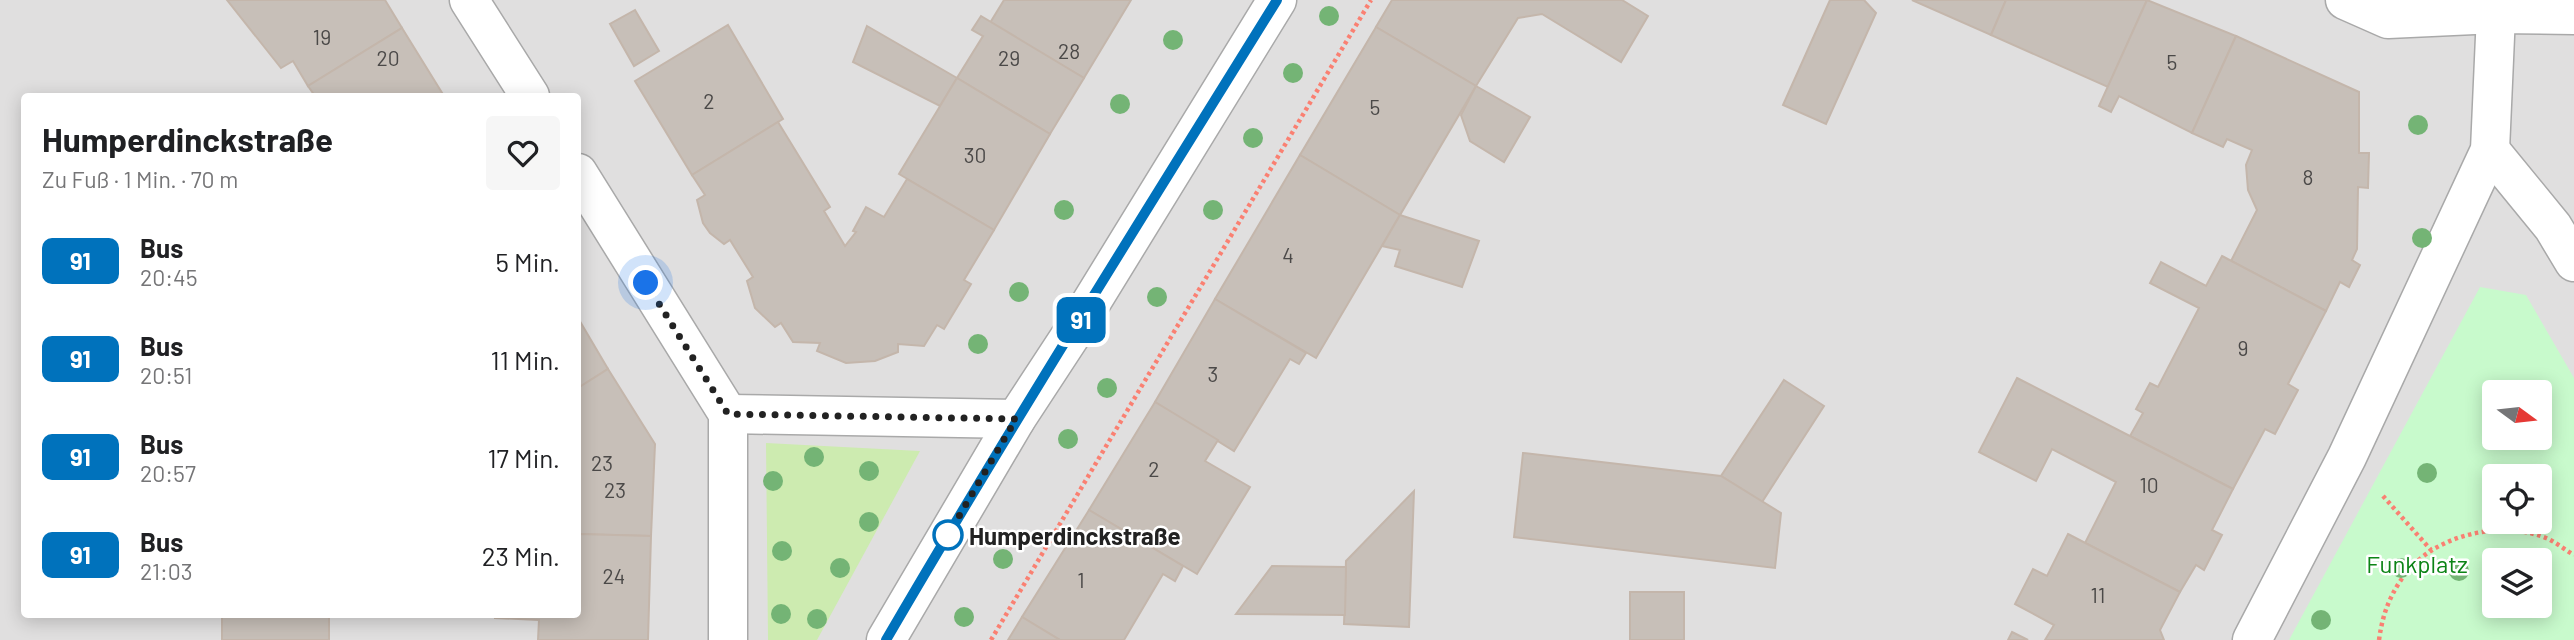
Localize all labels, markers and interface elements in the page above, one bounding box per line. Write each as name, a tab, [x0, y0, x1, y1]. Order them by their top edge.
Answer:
house number: 19	[313, 24, 331, 49]
house number: 28	[1058, 38, 1080, 63]
house number: 20	[376, 45, 400, 70]
house number: 29	[998, 45, 1020, 70]
house number: 5	[2167, 49, 2177, 74]
house number: 2	[703, 88, 715, 113]
house number: 5	[1370, 94, 1380, 119]
button: heart	[486, 116, 560, 190]
text: Humperdinckstraße	[42, 119, 333, 159]
house number: 30	[964, 142, 986, 167]
house number: 8	[2303, 164, 2313, 189]
text: Zu Fuß · 1 Min. · 70 m	[42, 165, 238, 193]
text: Bus	[140, 232, 183, 263]
house number: 4	[1282, 242, 1294, 267]
text: 91	[70, 246, 91, 275]
text: 5 Min.	[496, 246, 560, 277]
text: 20:45	[140, 263, 198, 291]
your location	[628, 265, 663, 300]
line badge: 91	[1050, 297, 1112, 343]
text: 91	[1071, 305, 1091, 334]
text: Bus	[140, 330, 183, 361]
house number: 9	[2238, 335, 2248, 360]
text: 91	[70, 344, 91, 373]
text: 11 Min.	[491, 344, 560, 375]
text: 20:51	[140, 361, 192, 389]
house number: 3	[1208, 361, 1218, 386]
north arrow	[2482, 380, 2552, 450]
map controls	[2482, 380, 2552, 618]
text: Bus	[140, 428, 183, 459]
text: 91	[70, 442, 91, 471]
text: 17 Min.	[487, 442, 560, 473]
house number: 23	[591, 450, 613, 475]
house number: 2	[1148, 456, 1160, 481]
text: 20:57	[140, 459, 196, 487]
button: locate	[2482, 464, 2552, 534]
house number: 10	[2139, 472, 2159, 497]
house number: 23	[604, 477, 626, 502]
marker: Humperdinckstraße	[933, 520, 963, 550]
place label: Humperdinckstraße	[969, 521, 1181, 550]
text: Bus	[140, 526, 183, 557]
text: 91	[70, 540, 91, 569]
text: 23 Min.	[482, 540, 560, 571]
button: layers	[2482, 548, 2552, 618]
park label: Funkplatz	[2366, 549, 2468, 578]
text: 21:03	[140, 557, 193, 585]
house number: 24	[603, 563, 625, 588]
house number: 1	[1077, 567, 1085, 592]
house number: 11	[2091, 582, 2105, 607]

